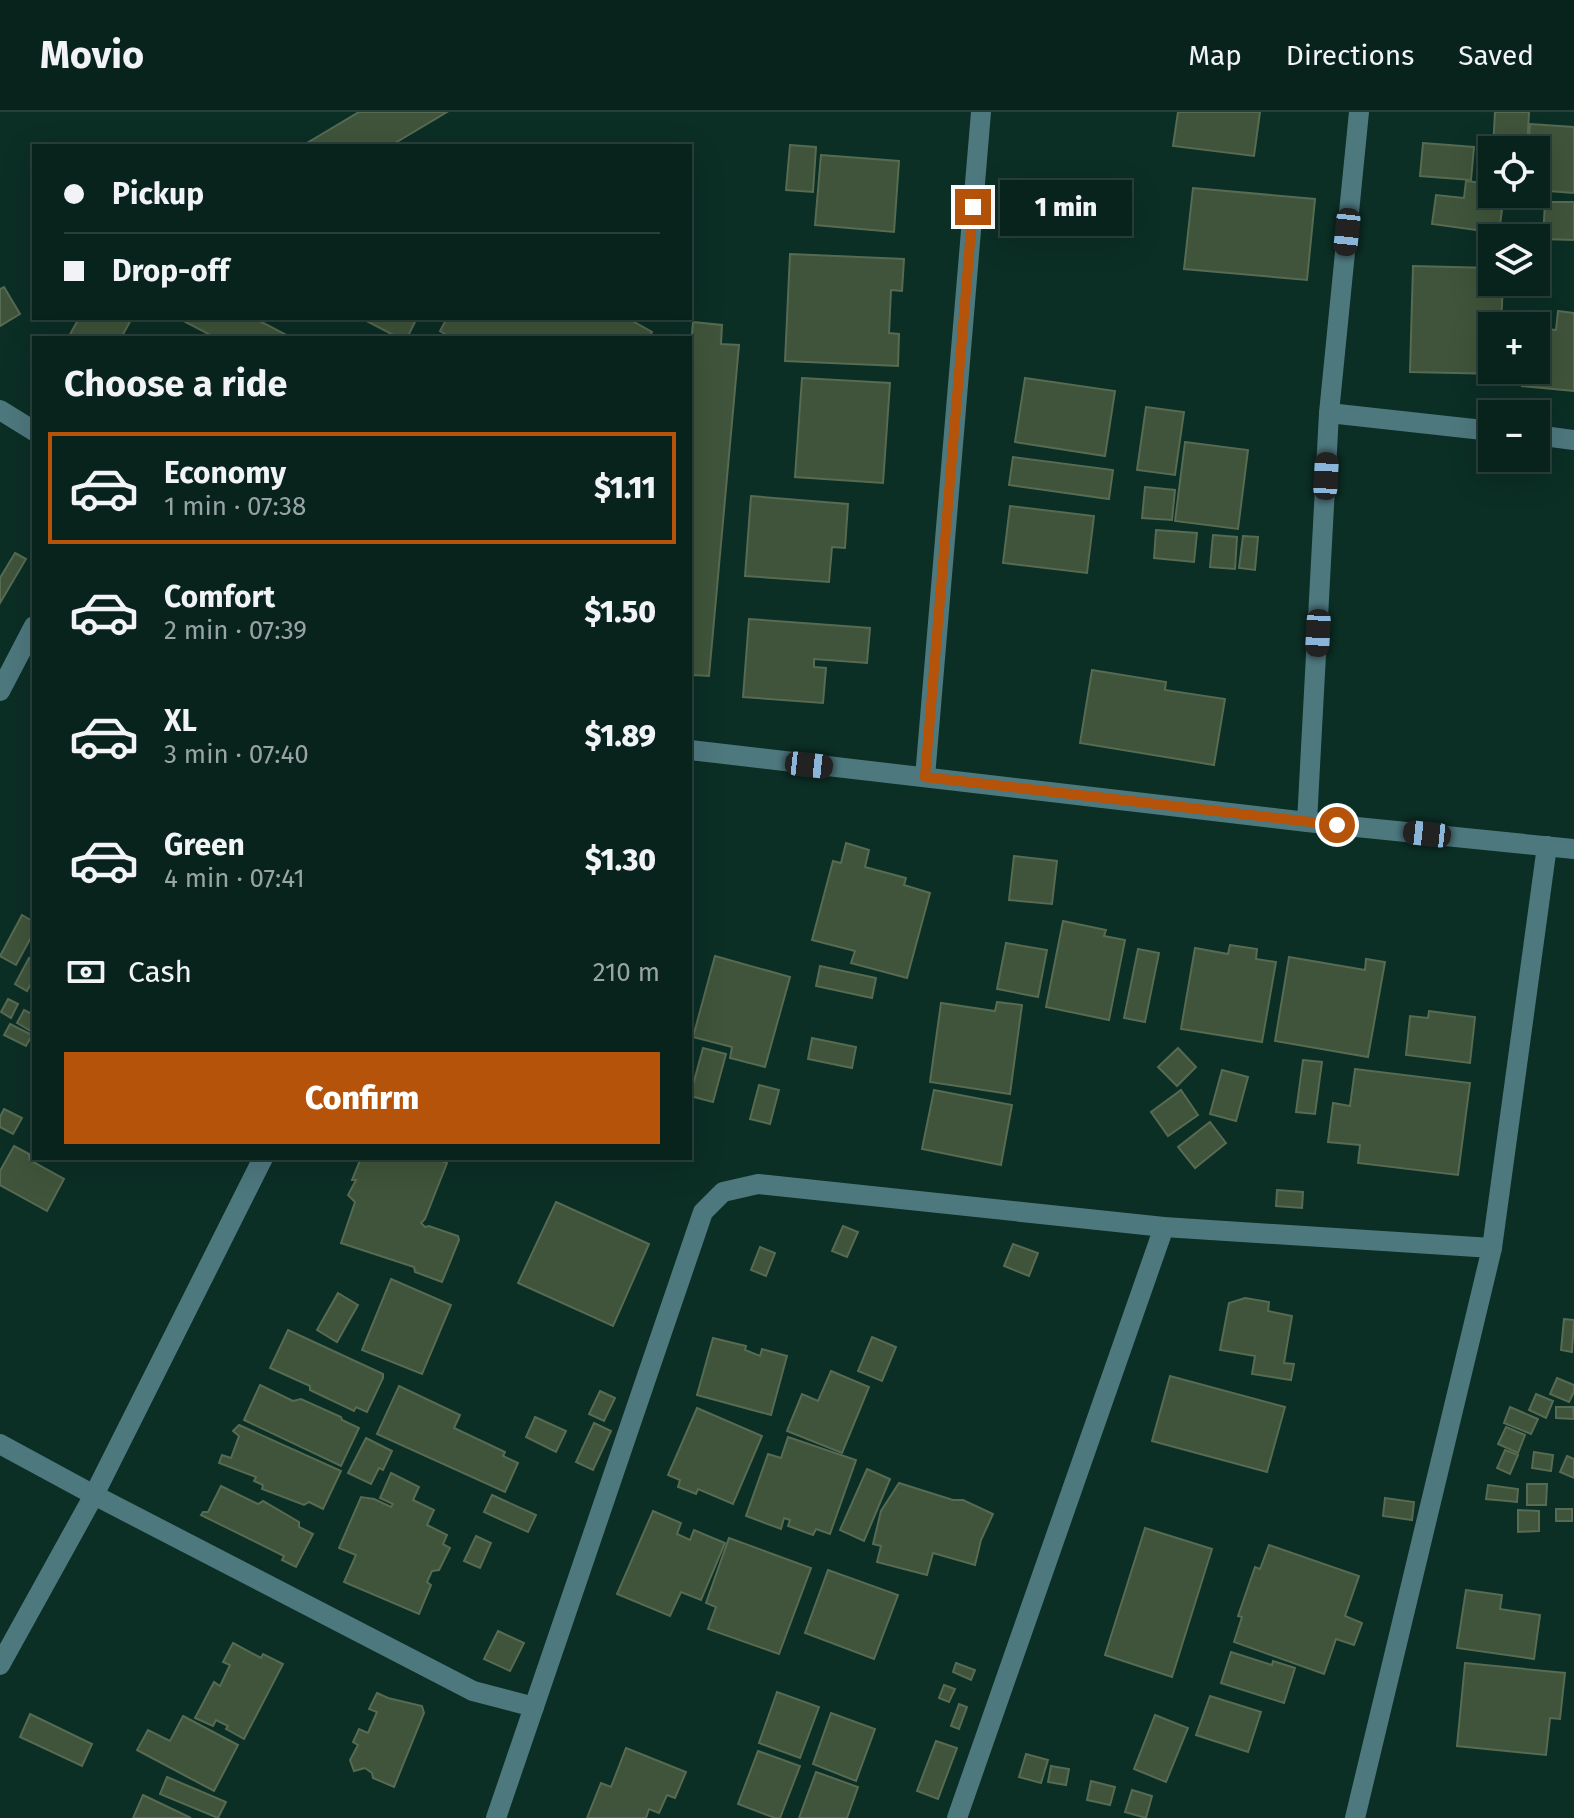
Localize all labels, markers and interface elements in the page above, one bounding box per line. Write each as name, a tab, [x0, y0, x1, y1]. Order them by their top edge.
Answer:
text: Movio	[40, 32, 144, 78]
text: Map	[1188, 39, 1242, 72]
text: Directions	[1286, 39, 1414, 72]
text: Saved	[1458, 39, 1534, 72]
map controls	[1478, 136, 1550, 472]
button: locate	[1478, 136, 1550, 208]
text: Pickup	[112, 176, 204, 212]
callout: 1 min	[1001, 179, 1133, 235]
route end	[955, 189, 991, 225]
text: 1 min	[1035, 192, 1097, 223]
car	[1333, 207, 1361, 257]
button: layers	[1478, 224, 1550, 296]
text: Drop-off	[112, 253, 229, 289]
button: +	[1478, 312, 1550, 384]
text: Choose a ride	[64, 362, 287, 406]
button: −	[1478, 400, 1550, 472]
car	[1313, 451, 1339, 501]
icon: car	[68, 452, 140, 524]
text: Economy	[164, 455, 286, 491]
text: $1.11	[594, 470, 656, 506]
text: 1 min · 07:38	[164, 491, 306, 522]
icon: car	[68, 576, 140, 648]
text: Comfort	[164, 579, 275, 615]
text: $1.50	[585, 594, 656, 630]
car	[1305, 608, 1331, 658]
text: 2 min · 07:39	[164, 615, 307, 646]
icon: car	[68, 700, 140, 772]
text: XL	[164, 703, 197, 739]
text: $1.89	[585, 718, 656, 754]
text: 3 min · 07:40	[164, 739, 309, 770]
car	[784, 751, 834, 779]
route start	[1319, 807, 1355, 843]
car	[1402, 820, 1452, 848]
icon: car	[68, 824, 140, 896]
text: Green	[164, 827, 245, 863]
text: $1.30	[585, 842, 656, 878]
text: 4 min · 07:41	[164, 863, 305, 894]
icon: cash	[64, 950, 108, 994]
text: Cash	[128, 954, 192, 990]
text: 210 m	[593, 957, 660, 988]
button: Confirm	[64, 1052, 660, 1144]

